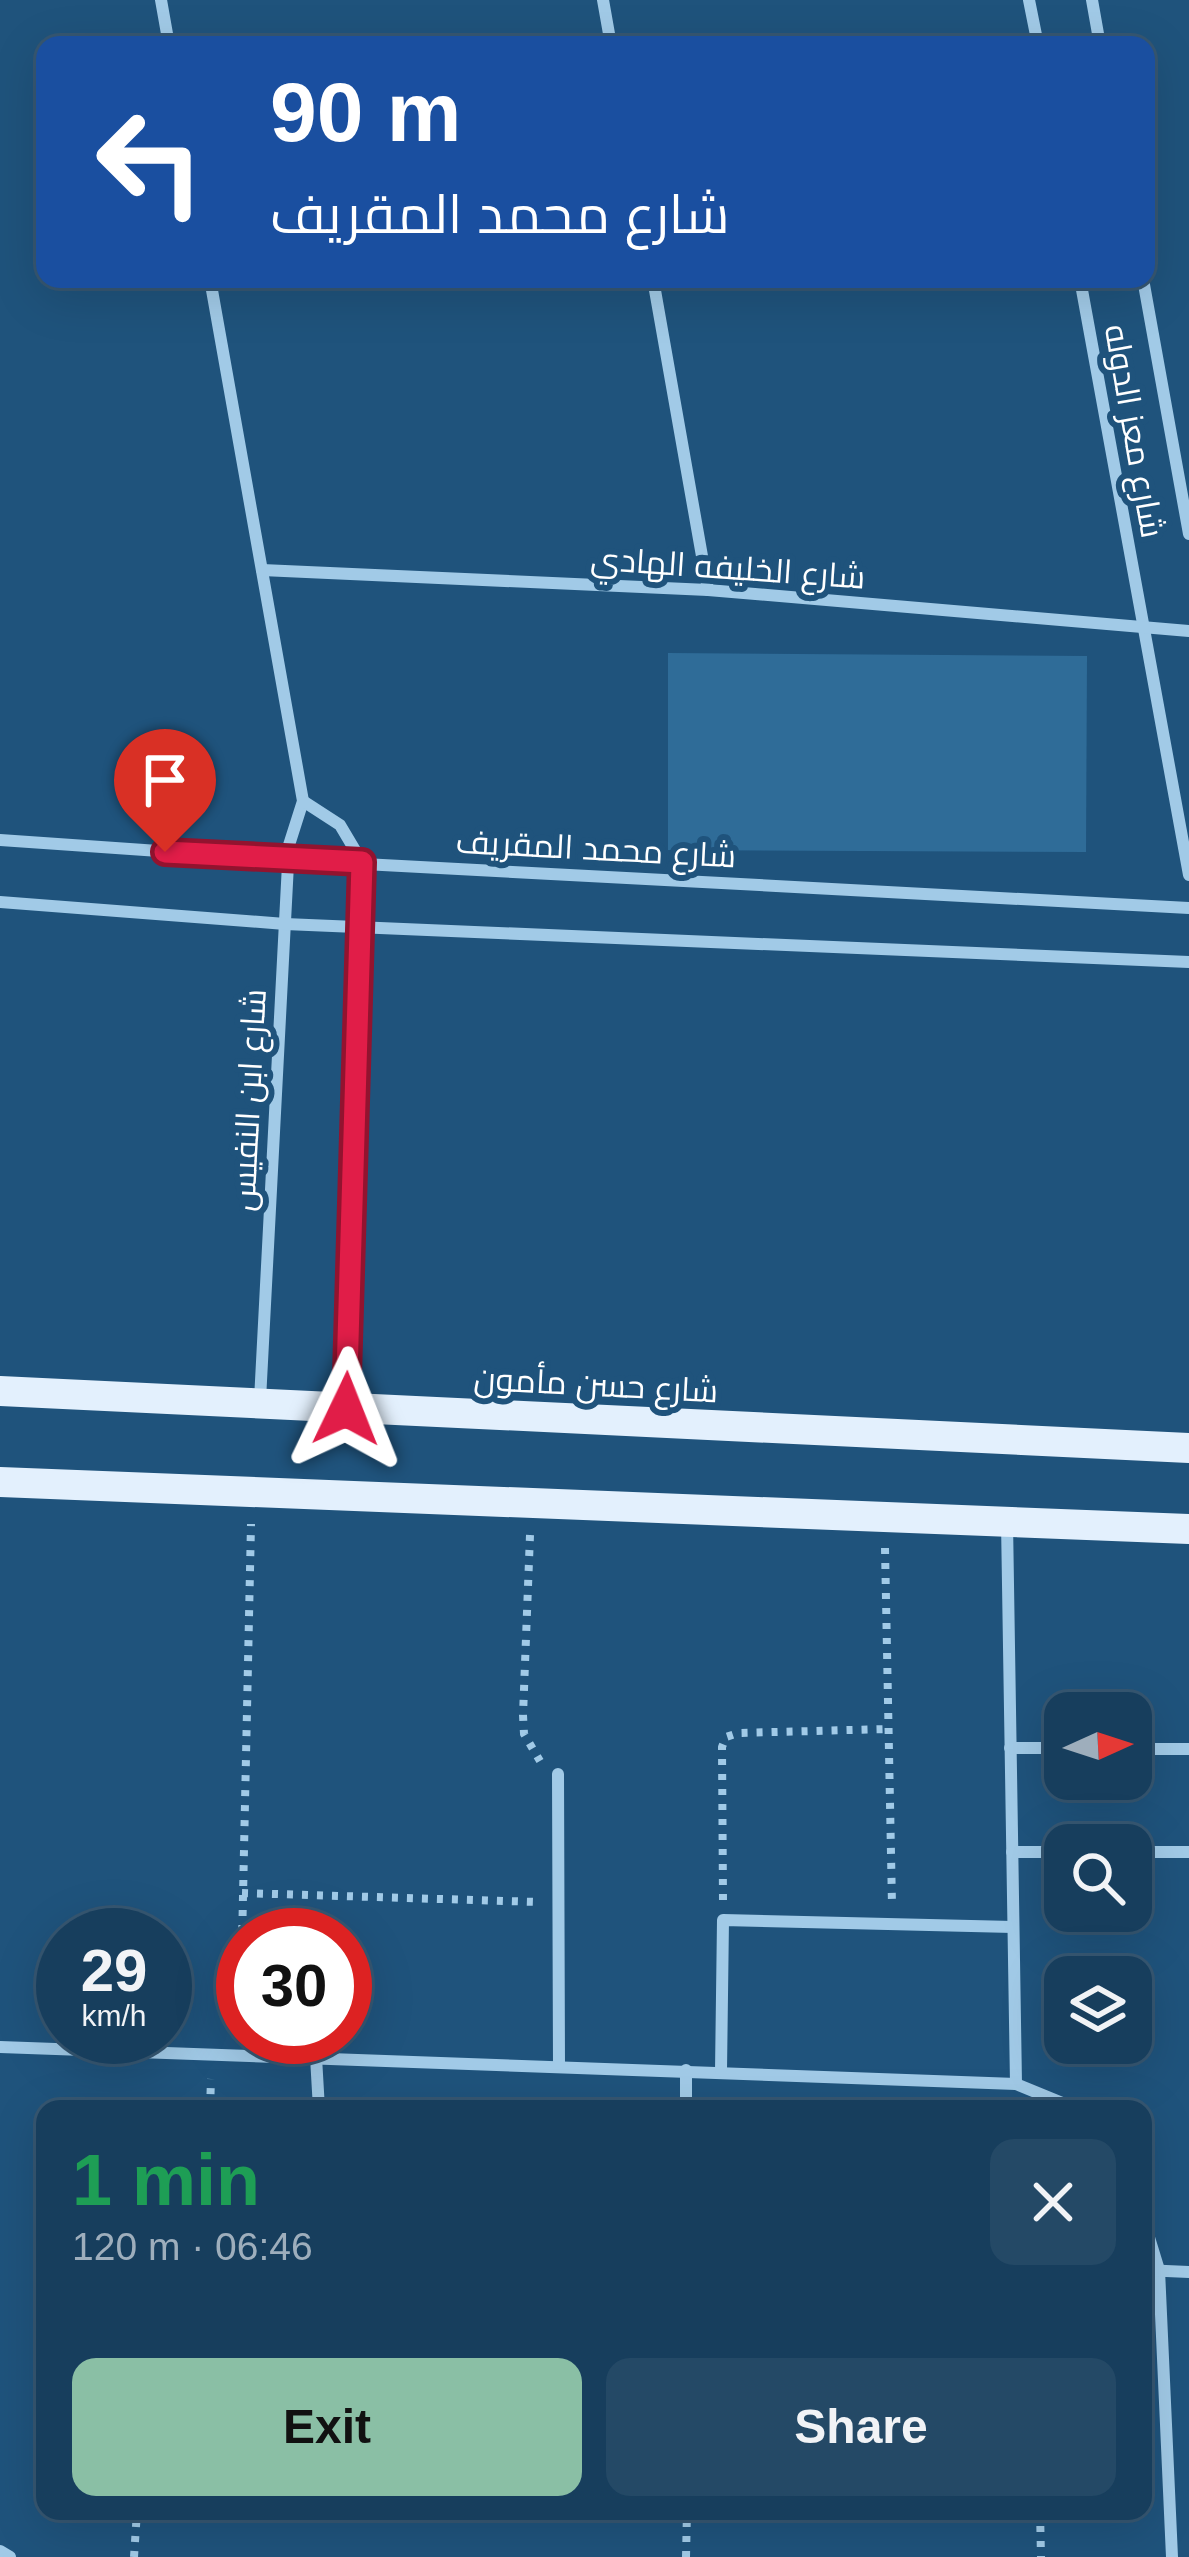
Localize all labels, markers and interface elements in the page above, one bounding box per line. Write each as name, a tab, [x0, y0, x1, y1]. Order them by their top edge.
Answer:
text: 90 m	[270, 65, 461, 159]
icon: left	[72, 84, 228, 240]
text: شارع محمد المقريف	[270, 184, 729, 244]
street label: شارع معز الدوله	[1094, 321, 1171, 541]
street label: شارع الخليفه الهادي	[589, 539, 866, 603]
pin	[114, 729, 216, 852]
icon: arrive	[132, 747, 198, 813]
street label: شارع محمد المقريف	[455, 823, 737, 878]
street label: شارع ابن النفيس	[224, 988, 277, 1212]
position arrow	[283, 1346, 409, 1472]
street label: شارع حسن مأمون	[473, 1358, 719, 1413]
north arrow	[1044, 1692, 1152, 1800]
map controls	[1044, 1692, 1152, 2064]
button: search	[1044, 1824, 1152, 1932]
speed limit sign: 30	[216, 1908, 372, 2064]
text: 29	[81, 1937, 147, 2004]
button: layers	[1044, 1956, 1152, 2064]
text: km/h	[81, 1999, 147, 2032]
button: close	[990, 2139, 1116, 2265]
text: 1 min	[72, 2140, 260, 2220]
text: 120 m · 06:46	[72, 2225, 313, 2268]
button: Exit	[72, 2358, 582, 2496]
button: Share	[606, 2358, 1116, 2496]

